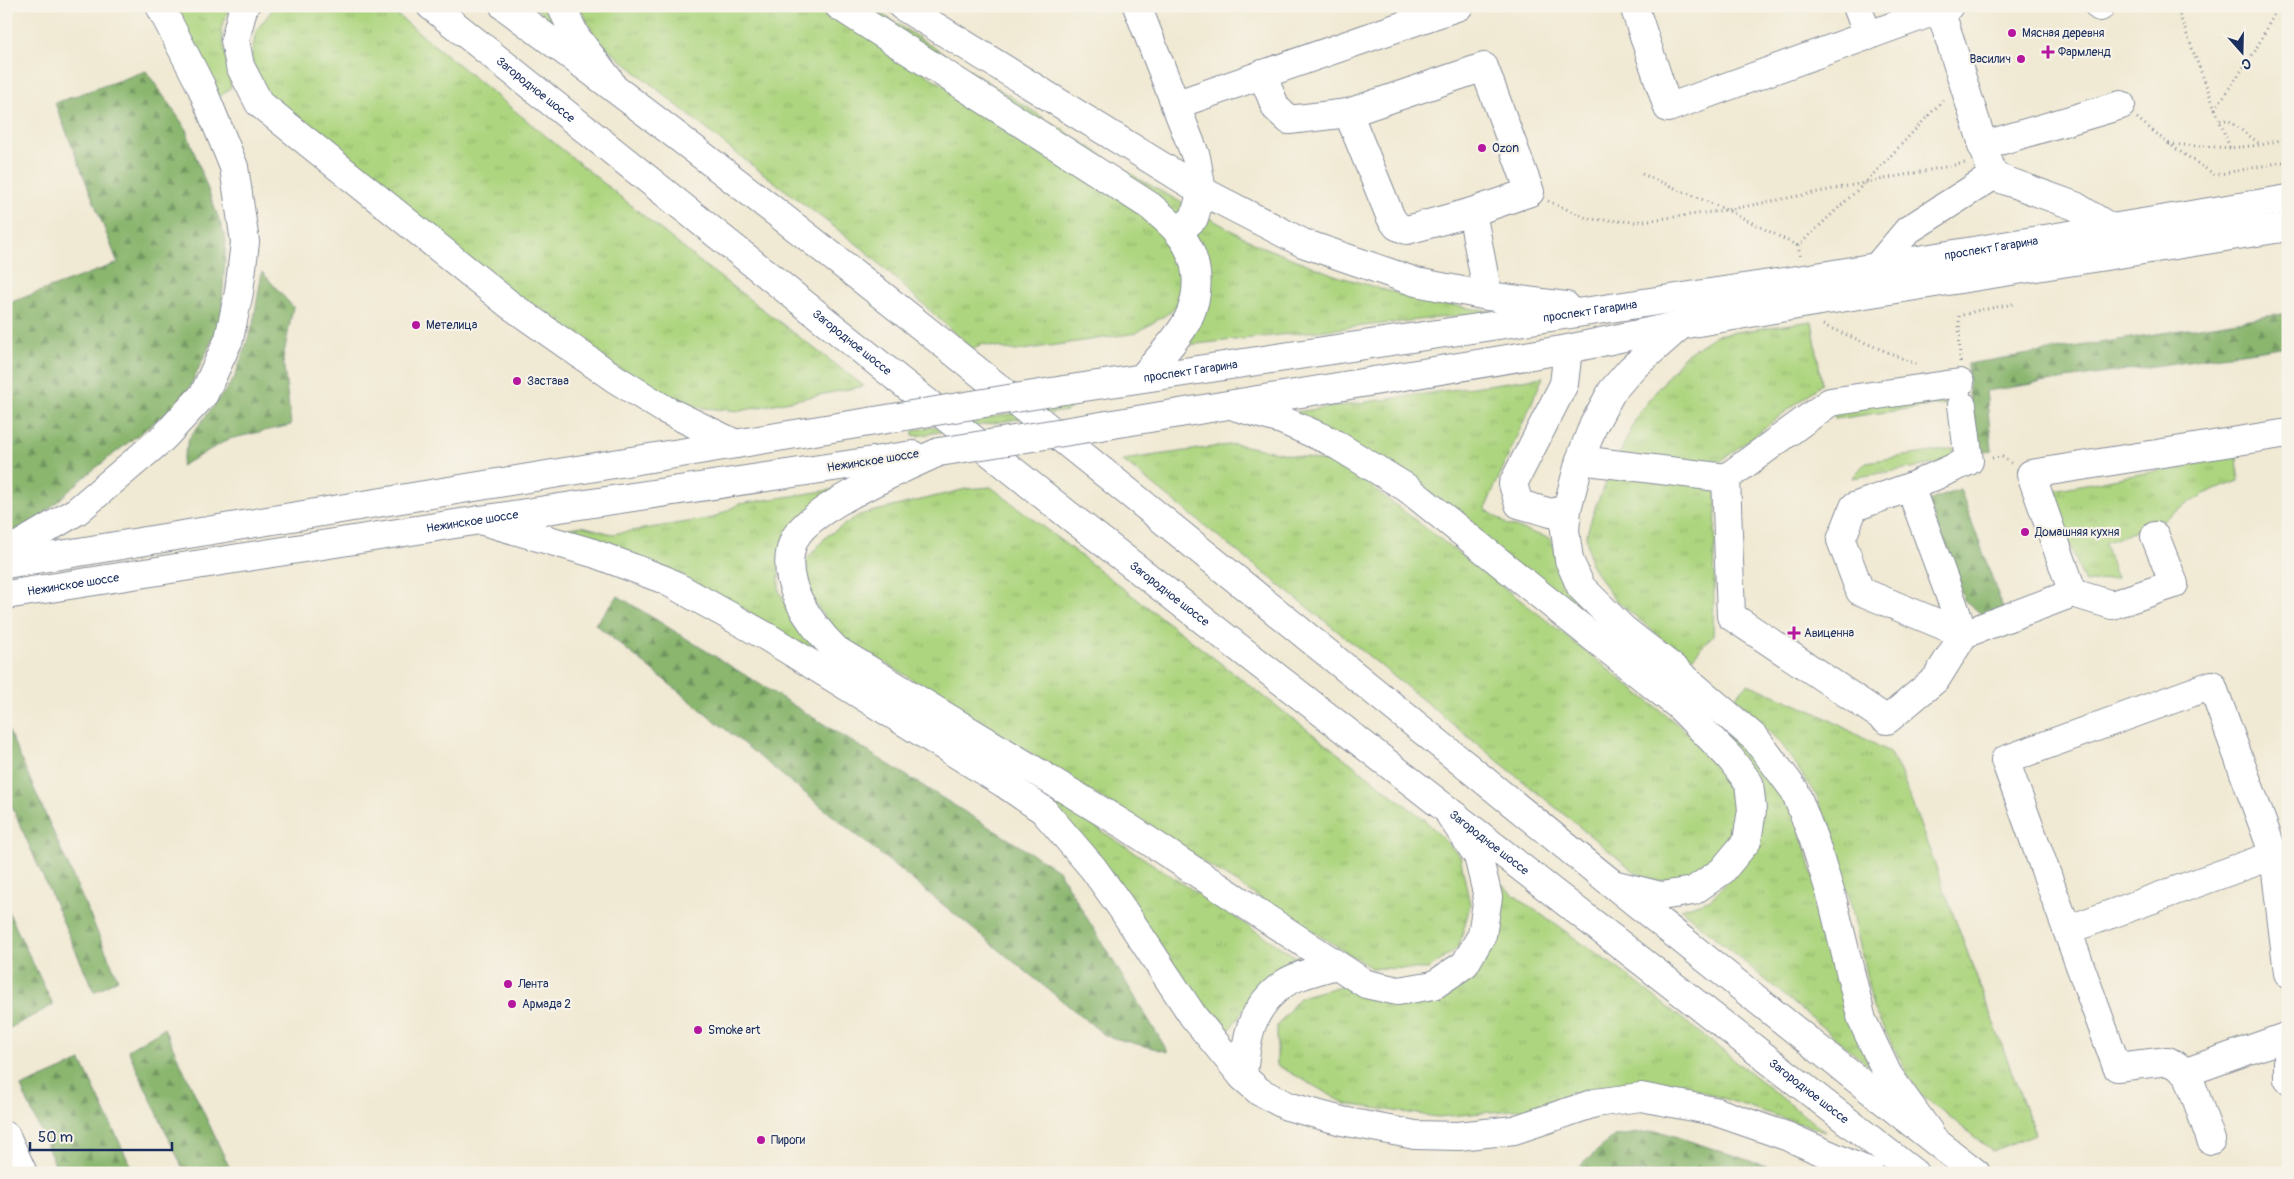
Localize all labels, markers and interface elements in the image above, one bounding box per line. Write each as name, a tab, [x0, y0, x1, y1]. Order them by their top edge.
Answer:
place label: Мясная деревня	[2022, 26, 2105, 41]
marker: Мясная деревня	[2006, 27, 2018, 39]
north arrow	[2216, 28, 2266, 78]
place label: Фармленд	[2058, 45, 2111, 60]
marker: Фармленд	[2042, 46, 2054, 58]
place label: Василич	[1969, 52, 2011, 67]
marker: Василич	[2015, 53, 2027, 65]
street label: Загородное шоссе	[493, 54, 578, 126]
text: С	[2239, 54, 2253, 73]
place label: Ozon	[1492, 141, 1519, 156]
marker: Ozon	[1476, 142, 1488, 154]
street label: проспект Гагарина	[1943, 233, 2040, 263]
street label: проспект Гагарина	[1542, 297, 1639, 326]
street label: Загородное шоссе	[810, 306, 895, 378]
place label: Метелица	[426, 318, 478, 333]
marker: Метелица	[410, 319, 422, 331]
street label: проспект Гагарина	[1143, 357, 1239, 385]
place label: Застава	[527, 374, 569, 389]
marker: Застава	[511, 375, 523, 387]
street label: Нежинское шоссе	[826, 446, 920, 476]
street label: Нежинское шоссе	[425, 507, 519, 536]
place label: Домашняя кухня	[2034, 525, 2120, 540]
marker: Домашняя кухня	[2019, 526, 2031, 538]
street label: Загородное шоссе	[1127, 558, 1212, 630]
street label: Нежинское шоссе	[26, 570, 120, 599]
place label: Авиценна	[1804, 626, 1854, 641]
marker: Авиценна	[1788, 627, 1800, 639]
street label: Загородное шоссе	[1446, 807, 1532, 878]
place label: Лента	[517, 977, 549, 992]
marker: Лента	[502, 978, 514, 990]
place label: Армада 2	[522, 997, 571, 1012]
marker: Армада 2	[506, 998, 518, 1010]
place label: Smoke art	[708, 1023, 760, 1038]
marker: Smoke art	[692, 1024, 704, 1036]
street label: Загородное шоссе	[1766, 1056, 1852, 1127]
scale bar	[30, 1119, 172, 1151]
text: 50 m	[38, 1128, 73, 1147]
place label: Пироги	[771, 1133, 806, 1148]
marker: Пироги	[755, 1134, 767, 1146]

